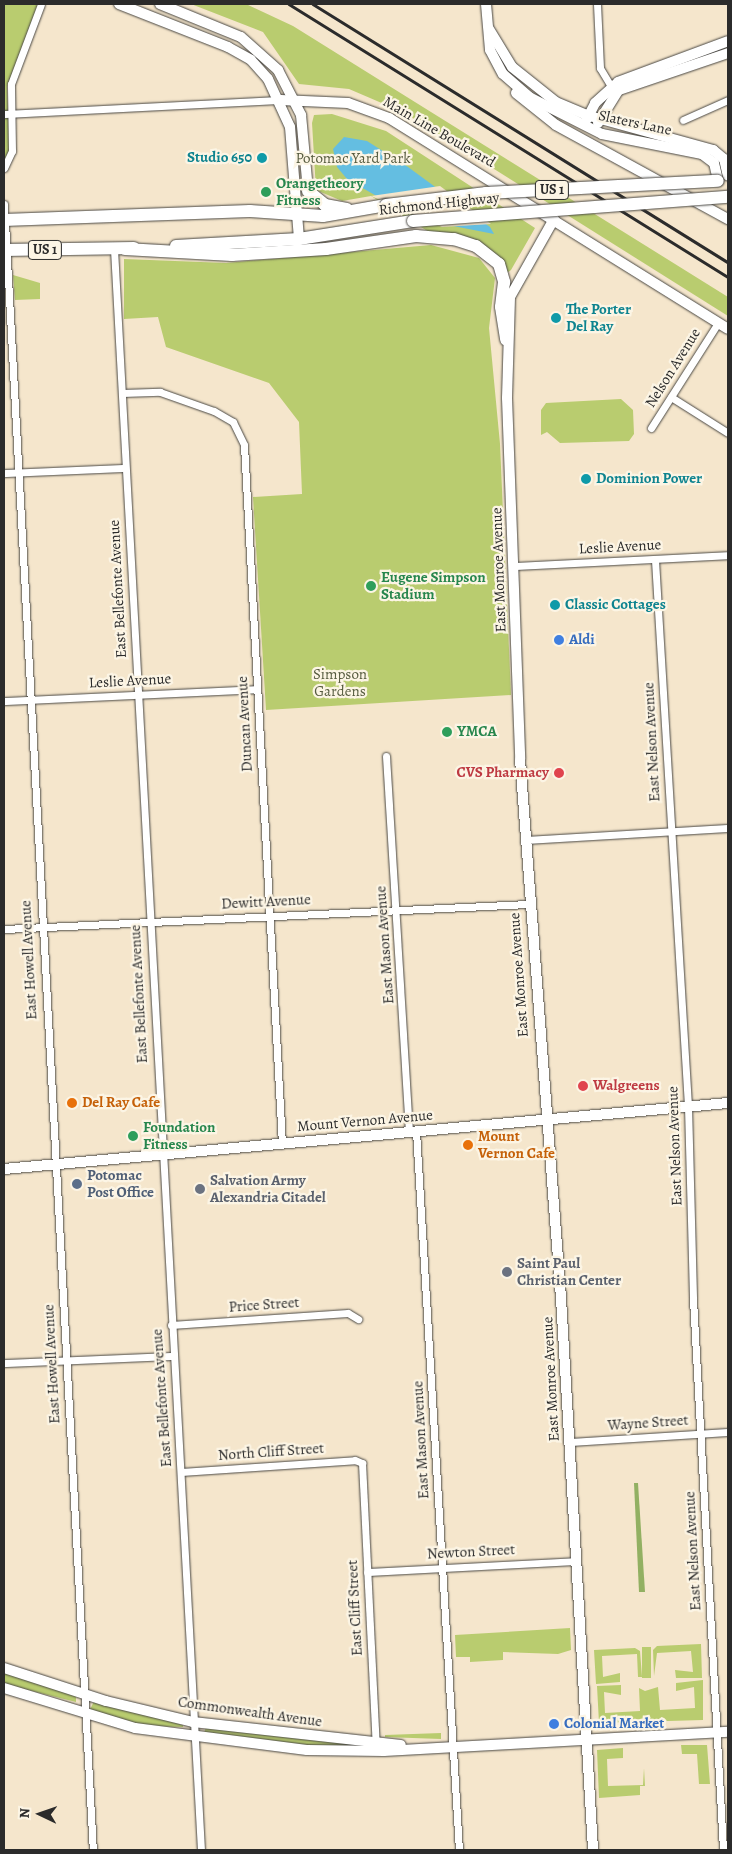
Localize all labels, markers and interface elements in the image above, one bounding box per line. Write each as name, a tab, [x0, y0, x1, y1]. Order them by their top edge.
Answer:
street label: Main Line Boulevard	[380, 93, 498, 171]
street label: Slaters Lane	[597, 106, 673, 140]
place label: Studio 650	[187, 149, 252, 167]
park label: Potomac Yard Park	[295, 150, 411, 168]
marker: Studio 650	[256, 152, 268, 164]
place label: Orangetheory Fitness	[276, 174, 363, 209]
road number: US 1	[534, 178, 570, 202]
marker: Orangetheory Fitness	[260, 186, 272, 198]
street label: Richmond Highway	[378, 189, 500, 219]
road number: US 1	[28, 238, 62, 262]
place label: The Porter Del Ray	[566, 300, 631, 335]
marker: The Porter Del Ray	[550, 312, 562, 324]
street label: Nelson Avenue	[641, 325, 705, 411]
place label: Dominion Power	[596, 470, 702, 488]
marker: Dominion Power	[580, 473, 592, 485]
street label: East Monroe Avenue	[488, 507, 510, 633]
street label: East Bellefonte Avenue	[105, 519, 131, 659]
street label: Leslie Avenue	[578, 536, 662, 558]
place label: Eugene Simpson Stadium	[381, 568, 486, 603]
marker: Eugene Simpson Stadium	[365, 580, 377, 592]
place label: Classic Cottages	[565, 596, 666, 614]
marker: Classic Cottages	[549, 599, 561, 611]
place label: Aldi	[569, 631, 595, 649]
marker: Aldi	[553, 634, 565, 646]
park label: Simpson Gardens	[313, 665, 367, 700]
street label: Leslie Avenue	[88, 670, 172, 692]
street label: Duncan Avenue	[234, 676, 256, 772]
street label: East Nelson Avenue	[640, 682, 664, 802]
place label: YMCA	[457, 723, 497, 741]
marker: YMCA	[441, 726, 453, 738]
place label: CVS Pharmacy	[456, 764, 549, 782]
marker: CVS Pharmacy	[553, 767, 565, 779]
street label: East Mason Avenue	[372, 885, 398, 1005]
street label: Dewitt Avenue	[221, 891, 311, 913]
street label: East Howell Avenue	[17, 900, 41, 1020]
street label: East Monroe Avenue	[506, 912, 532, 1038]
street label: East Bellefonte Avenue	[126, 924, 152, 1064]
place label: Walgreens	[593, 1077, 660, 1095]
marker: Walgreens	[577, 1080, 589, 1092]
street label: East Nelson Avenue	[664, 1086, 686, 1206]
place label: Del Ray Cafe	[82, 1094, 160, 1112]
marker: Del Ray Cafe	[66, 1097, 78, 1109]
street label: Mount Vernon Avenue	[296, 1106, 434, 1136]
place label: Foundation Fitness	[143, 1118, 215, 1153]
place label: Mount Vernon Cafe	[478, 1127, 555, 1162]
marker: Foundation Fitness	[127, 1130, 139, 1142]
marker: Mount Vernon Cafe	[462, 1139, 474, 1151]
place label: Potomac Post Office	[87, 1166, 154, 1201]
place label: Salvation Army Alexandria Citadel	[210, 1171, 326, 1206]
marker: Potomac Post Office	[71, 1178, 83, 1190]
marker: Salvation Army Alexandria Citadel	[194, 1183, 206, 1195]
place label: Saint Paul Christian Center	[517, 1254, 621, 1289]
marker: Saint Paul Christian Center	[501, 1266, 513, 1278]
street label: Price Street	[228, 1294, 300, 1316]
street label: East Howell Avenue	[40, 1304, 64, 1424]
street label: East Monroe Avenue	[539, 1316, 563, 1442]
street label: East Bellefonte Avenue	[148, 1328, 176, 1468]
street label: East Mason Avenue	[409, 1380, 433, 1500]
street label: Wayne Street	[607, 1411, 689, 1435]
street label: North Cliff Street	[217, 1439, 325, 1465]
street label: East Nelson Avenue	[681, 1491, 705, 1611]
street label: Newton Street	[426, 1541, 516, 1563]
street label: East Cliff Street	[343, 1560, 367, 1656]
street label: Commonwealth Avenue	[177, 1693, 323, 1731]
place label: Colonial Market	[564, 1715, 664, 1733]
marker: Colonial Market	[548, 1718, 560, 1730]
north arrow	[15, 1789, 65, 1839]
text: N	[15, 1808, 34, 1819]

